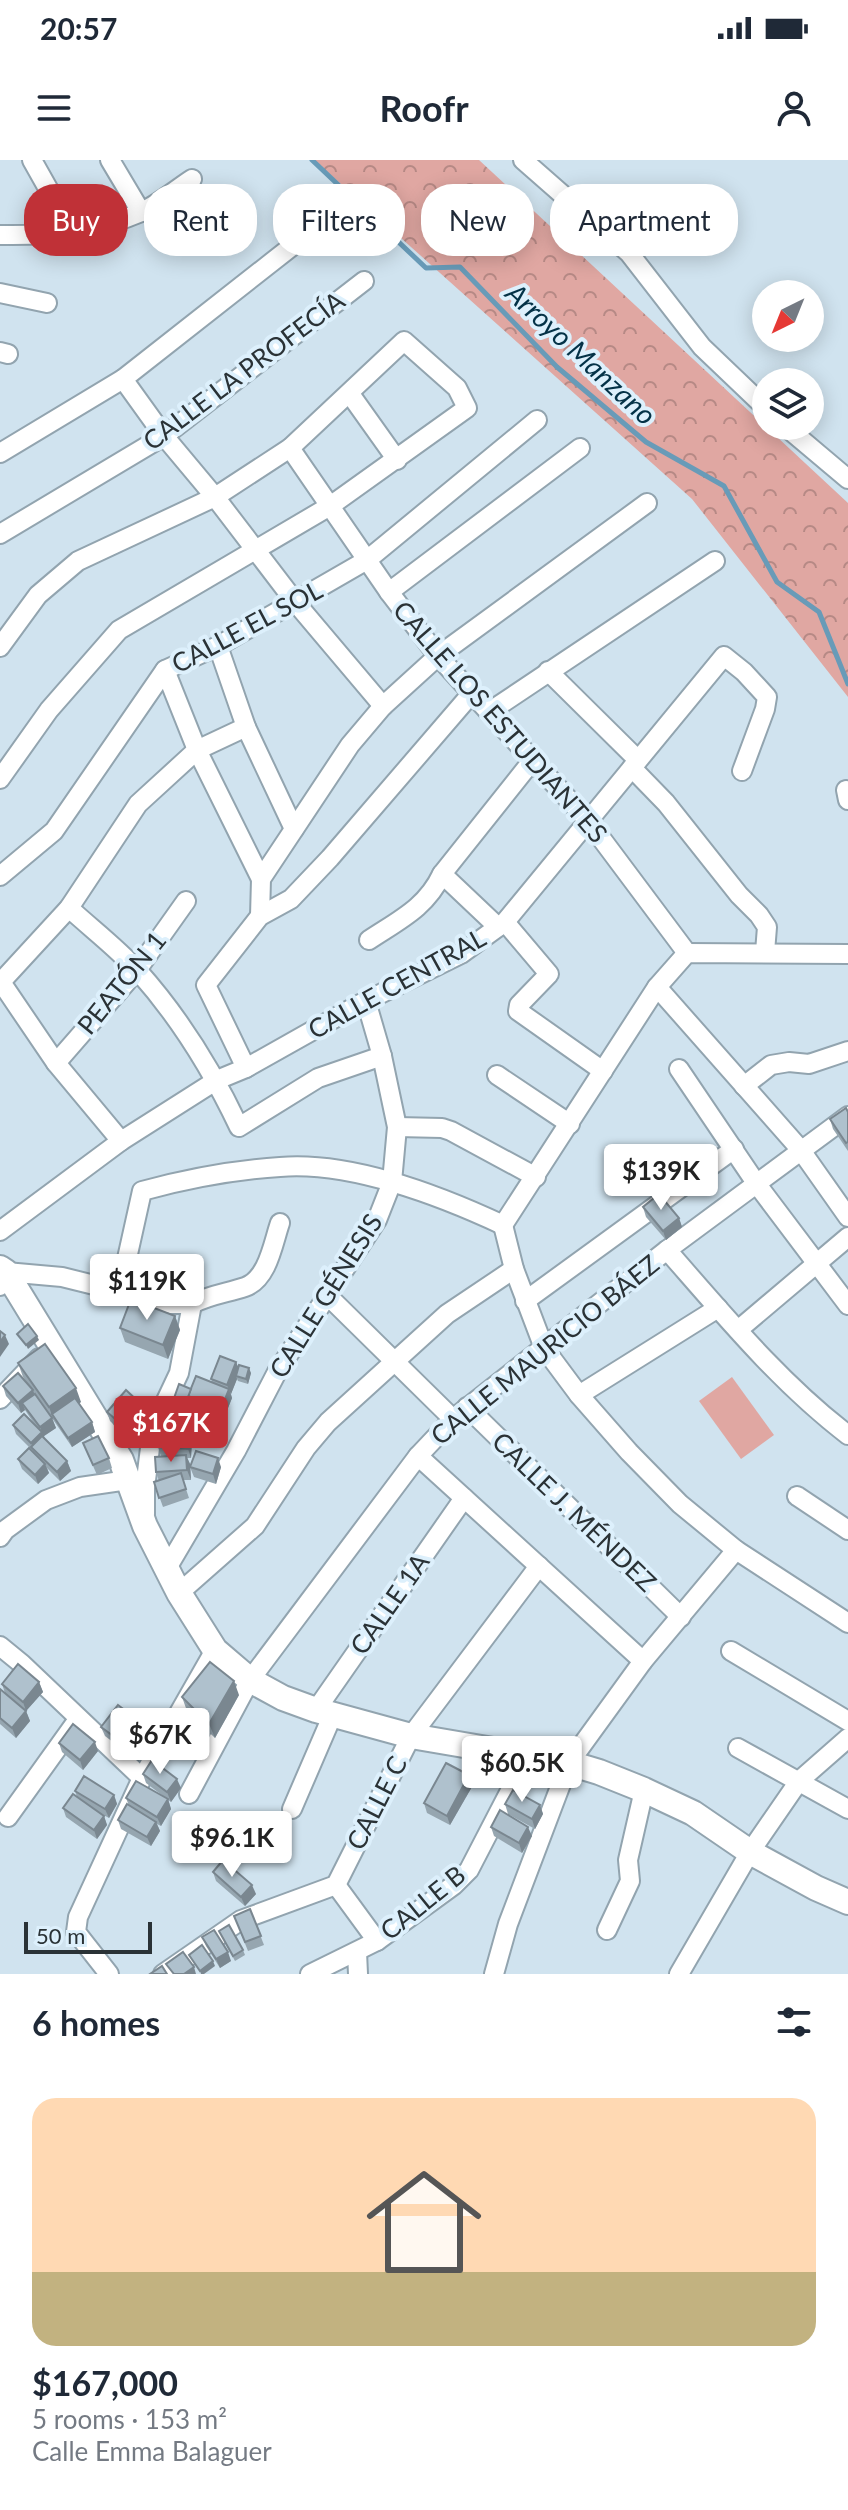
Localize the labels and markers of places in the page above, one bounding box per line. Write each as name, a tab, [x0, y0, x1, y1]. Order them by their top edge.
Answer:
pin: $139K	[605, 1144, 717, 1212]
pin: $119K	[91, 1254, 203, 1322]
pin: $167K	[115, 1396, 227, 1464]
pin: $67K	[113, 1708, 207, 1776]
pin: $60.5K	[457, 1736, 587, 1804]
pin: $96.1K	[167, 1811, 297, 1879]

